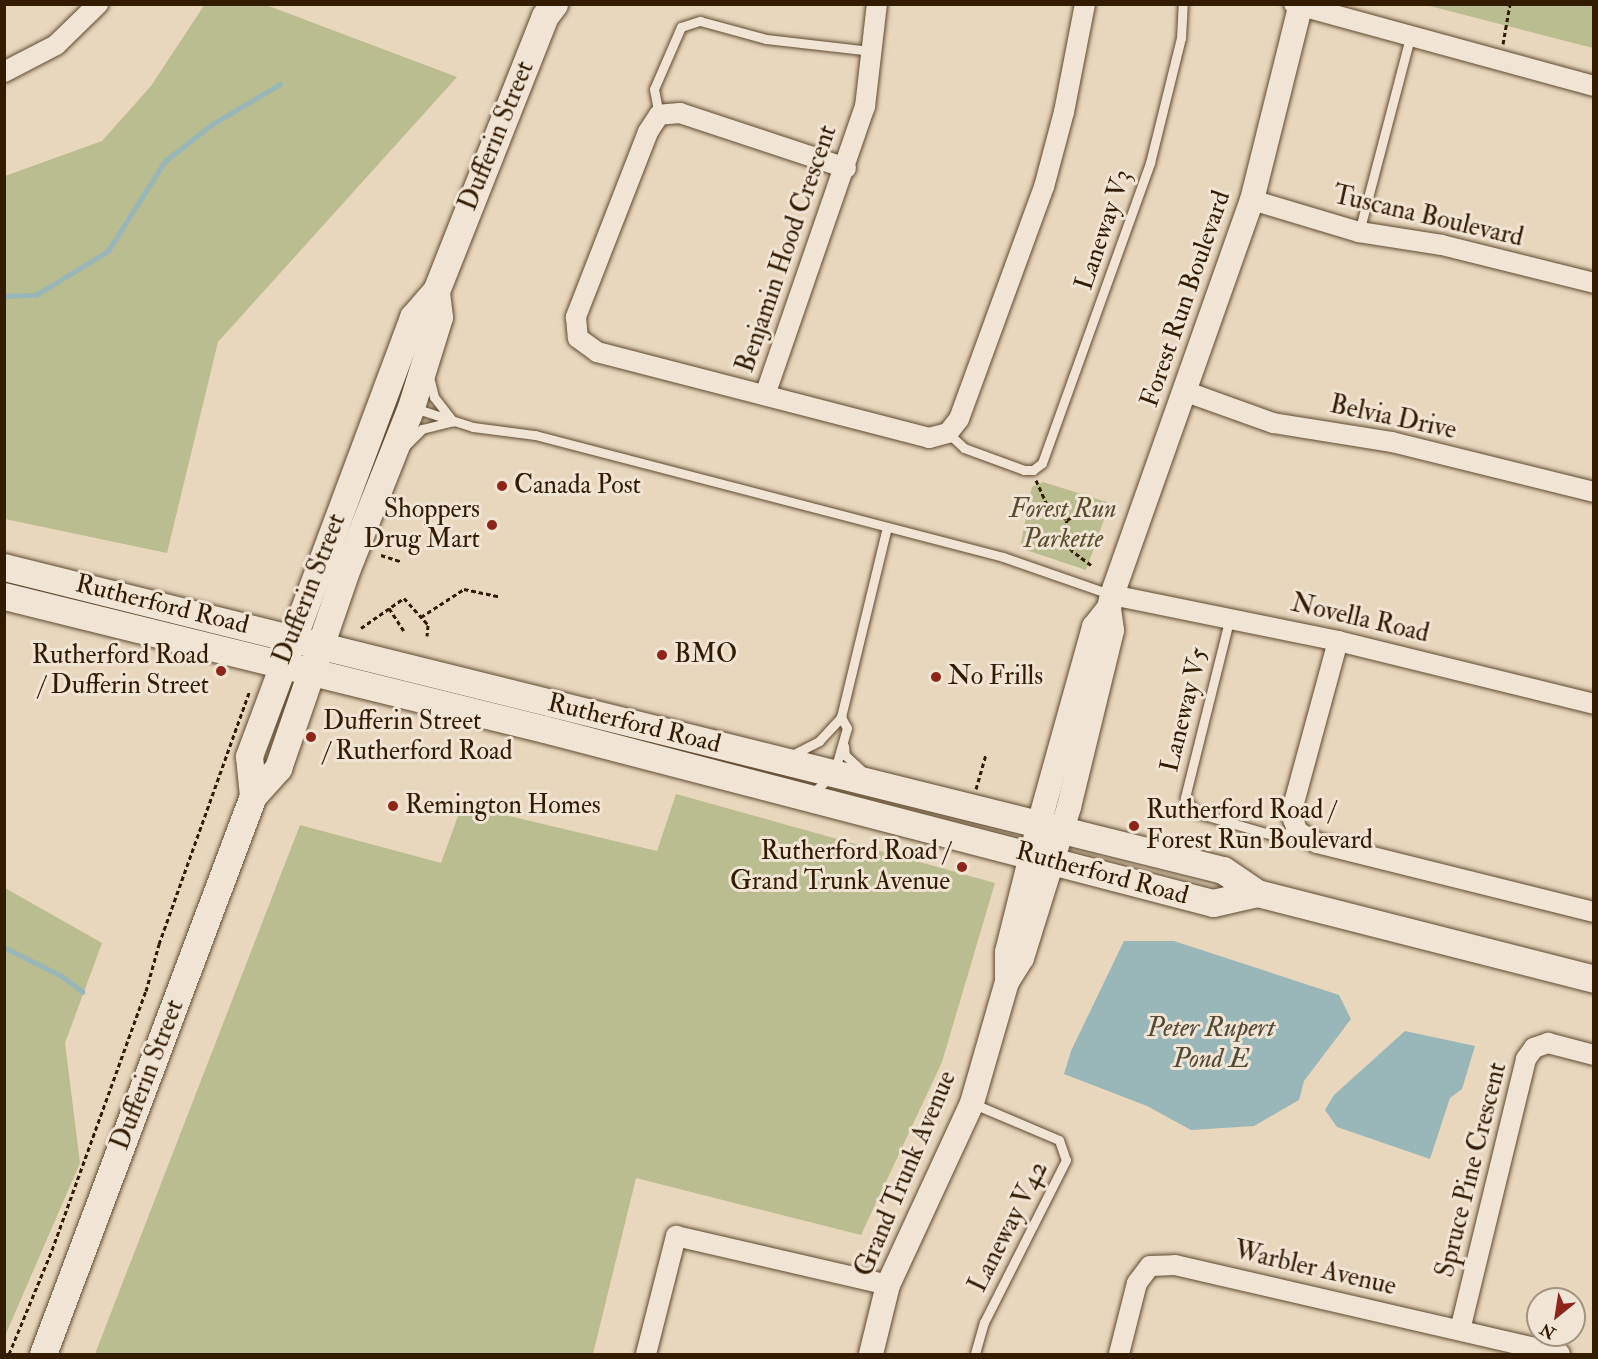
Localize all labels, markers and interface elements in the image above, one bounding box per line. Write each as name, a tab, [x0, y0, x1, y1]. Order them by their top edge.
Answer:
street label: Dufferin Street	[453, 57, 541, 215]
street label: Benjamin Hood Crescent	[730, 121, 844, 377]
street label: Laneway V3	[1069, 166, 1139, 294]
street label: Tuscana Boulevard	[1330, 180, 1526, 254]
street label: Forest Run Boulevard	[1134, 187, 1238, 411]
street label: Belvia Drive	[1327, 389, 1459, 447]
place label: Canada Post	[514, 470, 641, 502]
marker: Canada Post	[495, 479, 509, 493]
place label: Shoppers Drug Mart	[364, 494, 480, 556]
park label: Forest Run Parkette	[1009, 494, 1117, 556]
street label: Dufferin Street	[267, 509, 353, 669]
marker: Shoppers Drug Mart	[485, 518, 499, 532]
street label: Rutherford Road	[72, 568, 252, 642]
street label: Novella Road	[1288, 588, 1432, 650]
place label: BMO	[674, 639, 737, 671]
place label: Rutherford Road / Dufferin Street	[32, 640, 209, 702]
street label: Laneway V5	[1155, 645, 1215, 775]
marker: BMO	[655, 648, 669, 662]
place label: No Frills	[948, 661, 1043, 693]
marker: Rutherford Road / Dufferin Street	[214, 664, 228, 678]
marker: No Frills	[929, 670, 943, 684]
street label: Rutherford Road	[544, 687, 724, 761]
place label: Dufferin Street / Rutherford Road	[323, 706, 512, 768]
marker: Dufferin Street / Rutherford Road	[304, 730, 318, 744]
place label: Remington Homes	[405, 790, 601, 822]
place label: Rutherford Road / Forest Run Boulevard	[1146, 795, 1373, 856]
marker: Remington Homes	[386, 799, 400, 813]
marker: Rutherford Road / Forest Run Boulevard	[1127, 819, 1141, 833]
place label: Rutherford Road / Grand Trunk Avenue	[730, 836, 950, 898]
street label: Rutherford Road	[1012, 836, 1192, 912]
marker: Rutherford Road / Grand Trunk Avenue	[955, 860, 969, 874]
street label: Dufferin Street	[105, 995, 191, 1155]
water label: Peter Rupert Pond E	[1147, 1011, 1275, 1074]
street label: Spruce Pine Crescent	[1430, 1059, 1514, 1281]
street label: Grand Trunk Avenue	[849, 1067, 963, 1281]
street label: Laneway V42	[963, 1156, 1055, 1298]
street label: Warbler Avenue	[1231, 1235, 1399, 1303]
north arrow	[1526, 1287, 1586, 1347]
text: N	[1537, 1319, 1559, 1343]

